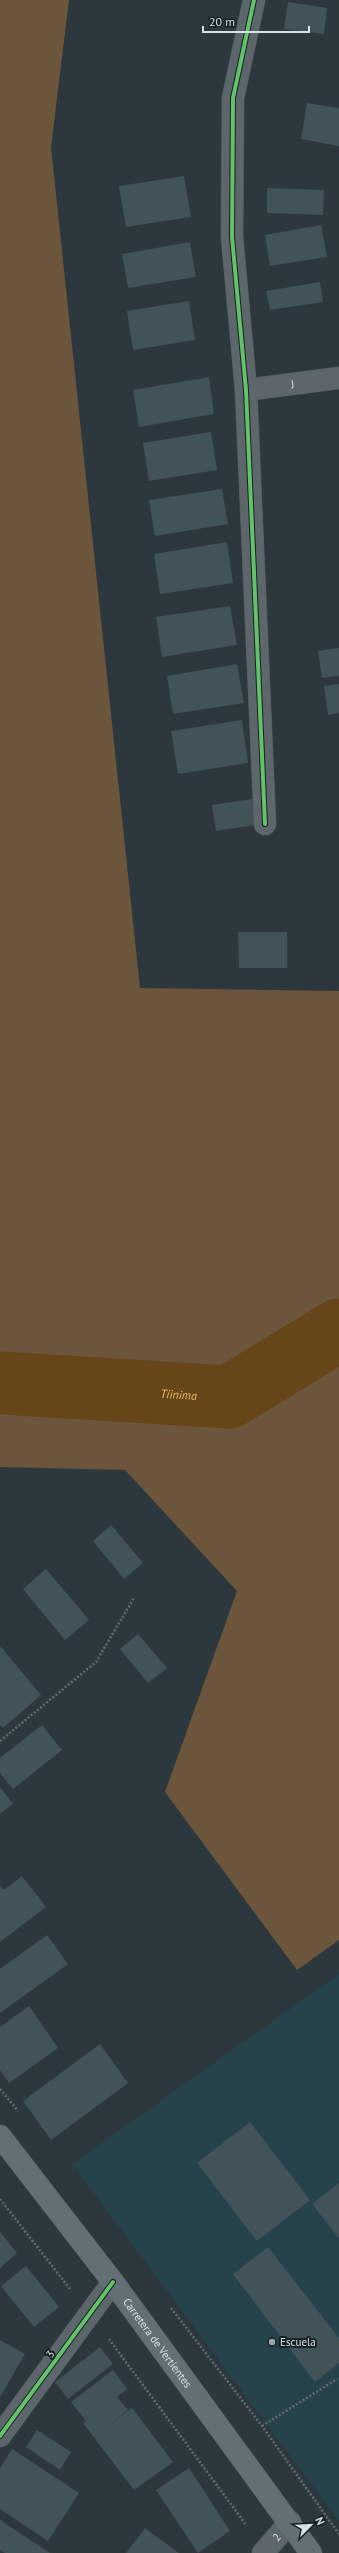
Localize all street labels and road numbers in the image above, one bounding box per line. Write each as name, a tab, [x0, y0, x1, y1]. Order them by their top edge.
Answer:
street label: J	[289, 377, 295, 391]
street label: Carretera de Vertientes	[120, 2295, 195, 2391]
street label: 3	[43, 2347, 57, 2361]
street label: 2	[270, 2530, 284, 2544]

